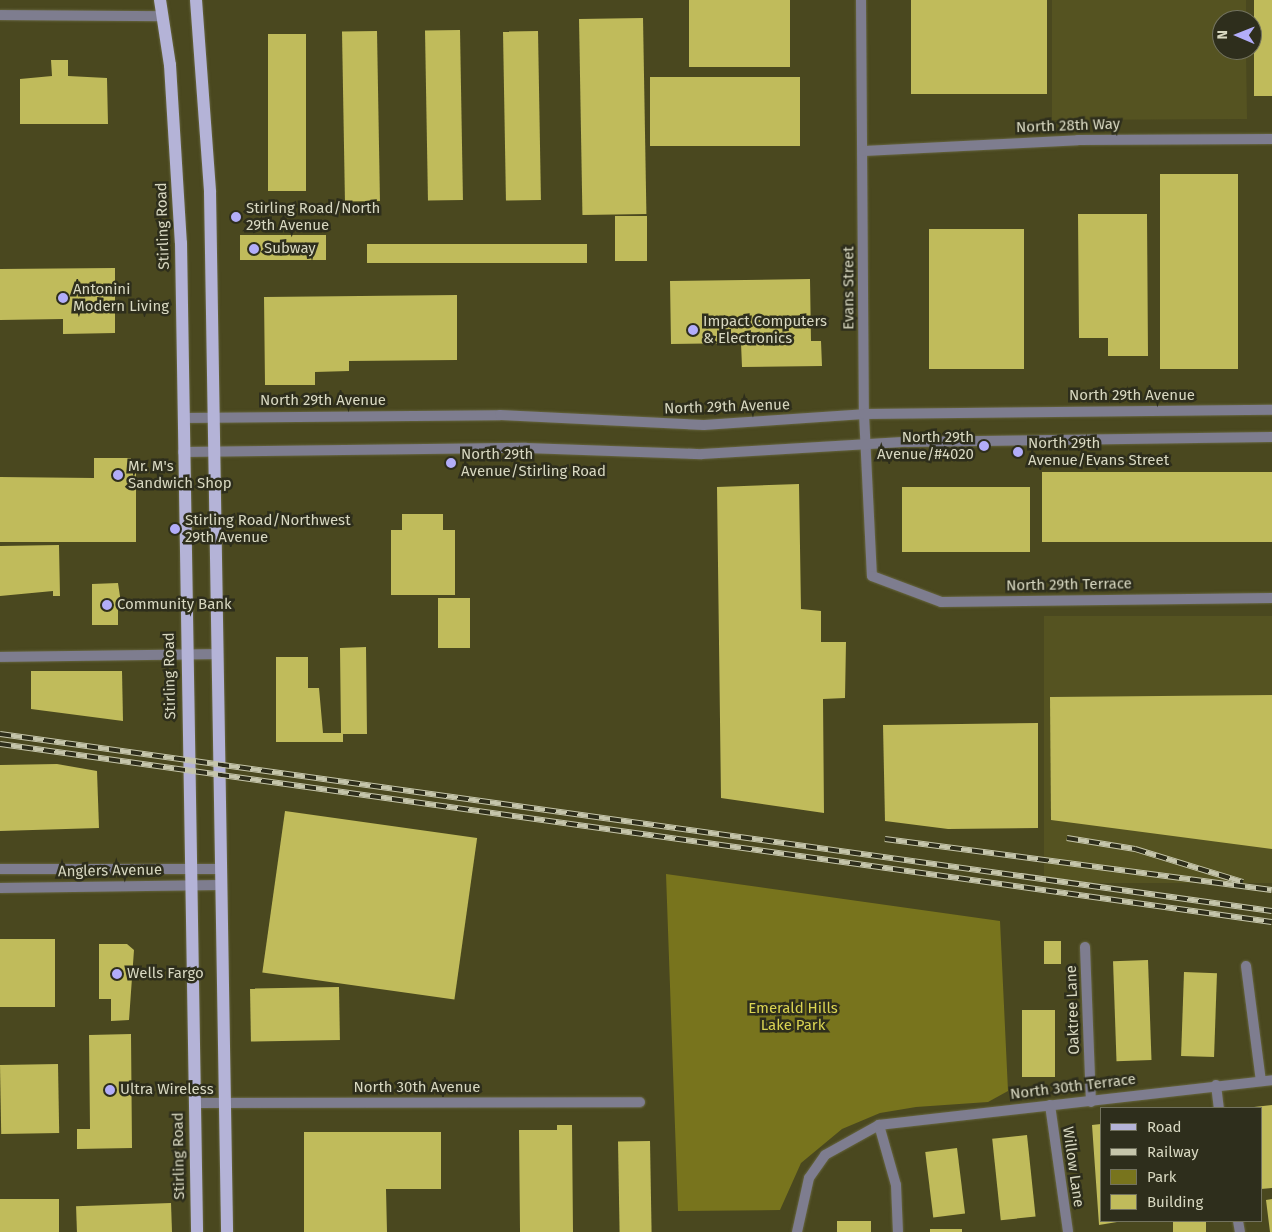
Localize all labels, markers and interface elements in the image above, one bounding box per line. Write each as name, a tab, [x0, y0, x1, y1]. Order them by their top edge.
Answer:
north arrow	[1212, 10, 1262, 60]
text: N	[1214, 30, 1231, 40]
street label: North 28th Way	[1016, 115, 1120, 137]
street label: Stirling Road	[152, 182, 174, 270]
place label: Stirling Road/North 29th Avenue	[246, 199, 380, 234]
marker: Stirling Road/North 29th Avenue	[230, 211, 242, 223]
place label: Subway	[264, 240, 316, 258]
marker: Subway	[248, 243, 260, 255]
street label: Evans Street	[840, 246, 858, 330]
place label: Antonini Modern Living	[73, 280, 169, 315]
marker: Antonini Modern Living	[57, 292, 69, 304]
place label: Impact Computers & Electronics	[703, 312, 827, 347]
marker: Impact Computers & Electronics	[687, 324, 699, 336]
street label: North 29th Avenue	[1069, 387, 1195, 405]
street label: North 29th Avenue	[260, 392, 386, 410]
street label: North 29th Avenue	[664, 396, 790, 418]
place label: North 29th Avenue/#4020	[877, 428, 974, 463]
place label: North 29th Avenue/Evans Street	[1028, 434, 1169, 469]
marker: North 29th Avenue/#4020	[978, 440, 990, 452]
place label: North 29th Avenue/Stirling Road	[461, 445, 606, 480]
marker: North 29th Avenue/Evans Street	[1012, 446, 1024, 458]
place label: Mr. M's Sandwich Shop	[128, 457, 232, 492]
marker: North 29th Avenue/Stirling Road	[445, 457, 457, 469]
marker: Mr. M's Sandwich Shop	[112, 469, 124, 481]
place label: Stirling Road/Northwest 29th Avenue	[185, 511, 351, 546]
marker: Stirling Road/Northwest 29th Avenue	[169, 523, 181, 535]
street label: North 29th Terrace	[1006, 575, 1132, 595]
place label: Community Bank	[117, 596, 232, 614]
marker: Community Bank	[101, 599, 113, 611]
street label: Stirling Road	[160, 632, 180, 720]
street label: Anglers Avenue	[58, 861, 162, 881]
place label: Wells Fargo	[127, 965, 204, 983]
street label: Oaktree Lane	[1062, 965, 1084, 1055]
marker: Wells Fargo	[111, 968, 123, 980]
park label: Emerald Hills Lake Park	[748, 999, 838, 1034]
street label: North 30th Terrace	[1009, 1070, 1137, 1104]
street label: North 30th Avenue	[354, 1079, 480, 1097]
place label: Ultra Wireless	[120, 1081, 214, 1099]
marker: Ultra Wireless	[104, 1084, 116, 1096]
legend	[1100, 1107, 1262, 1222]
street label: Stirling Road	[169, 1112, 189, 1200]
text: Road	[1147, 1118, 1182, 1136]
street label: Willow Lane	[1058, 1126, 1088, 1208]
text: Railway	[1147, 1143, 1199, 1161]
text: Park	[1147, 1168, 1177, 1186]
text: Building	[1147, 1193, 1203, 1211]

